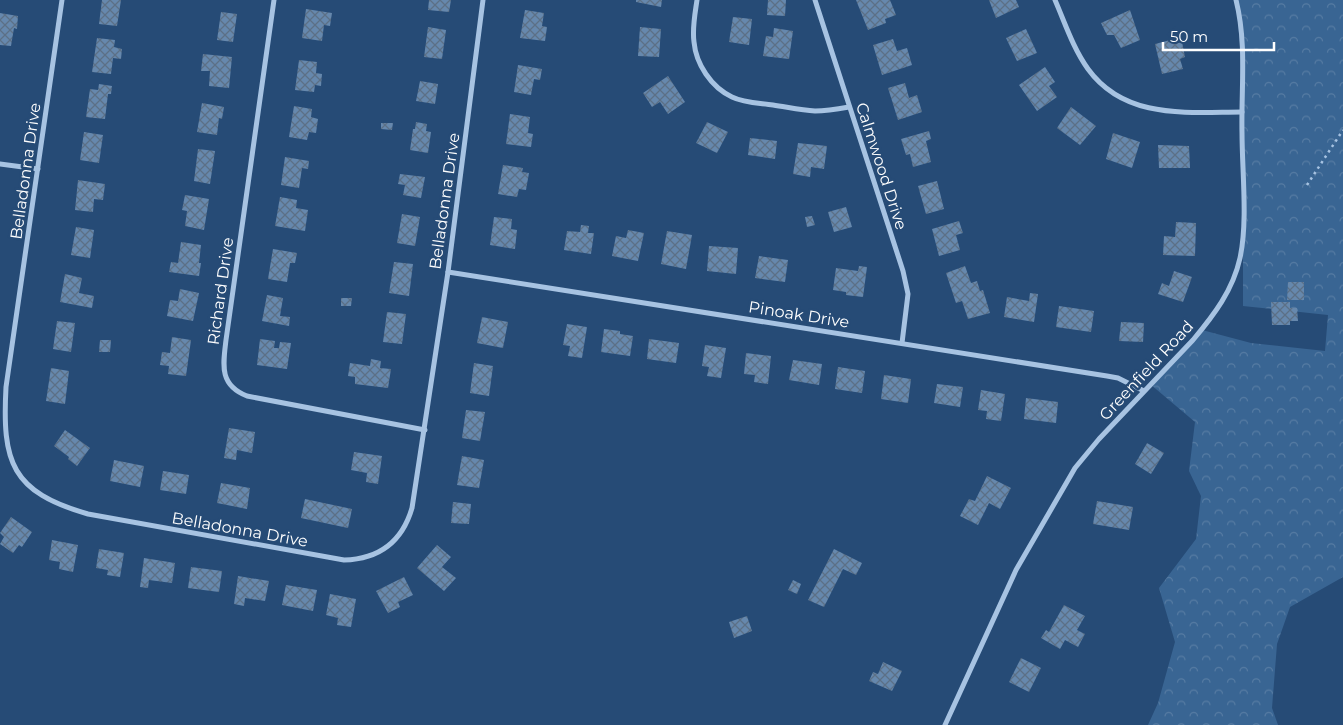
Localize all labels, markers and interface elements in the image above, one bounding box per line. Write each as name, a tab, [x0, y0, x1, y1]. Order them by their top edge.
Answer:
scale bar	[1163, 20, 1274, 52]
text: 50 m	[1170, 27, 1208, 46]
street label: Calmwood Drive	[852, 100, 911, 232]
street label: Belladonna Drive	[6, 101, 44, 241]
street label: Belladonna Drive	[425, 131, 463, 271]
street label: Richard Drive	[204, 236, 237, 346]
street label: Pinoak Drive	[747, 297, 851, 332]
street label: Greenfield Road	[1095, 317, 1197, 424]
street label: Belladonna Drive	[170, 508, 309, 551]

